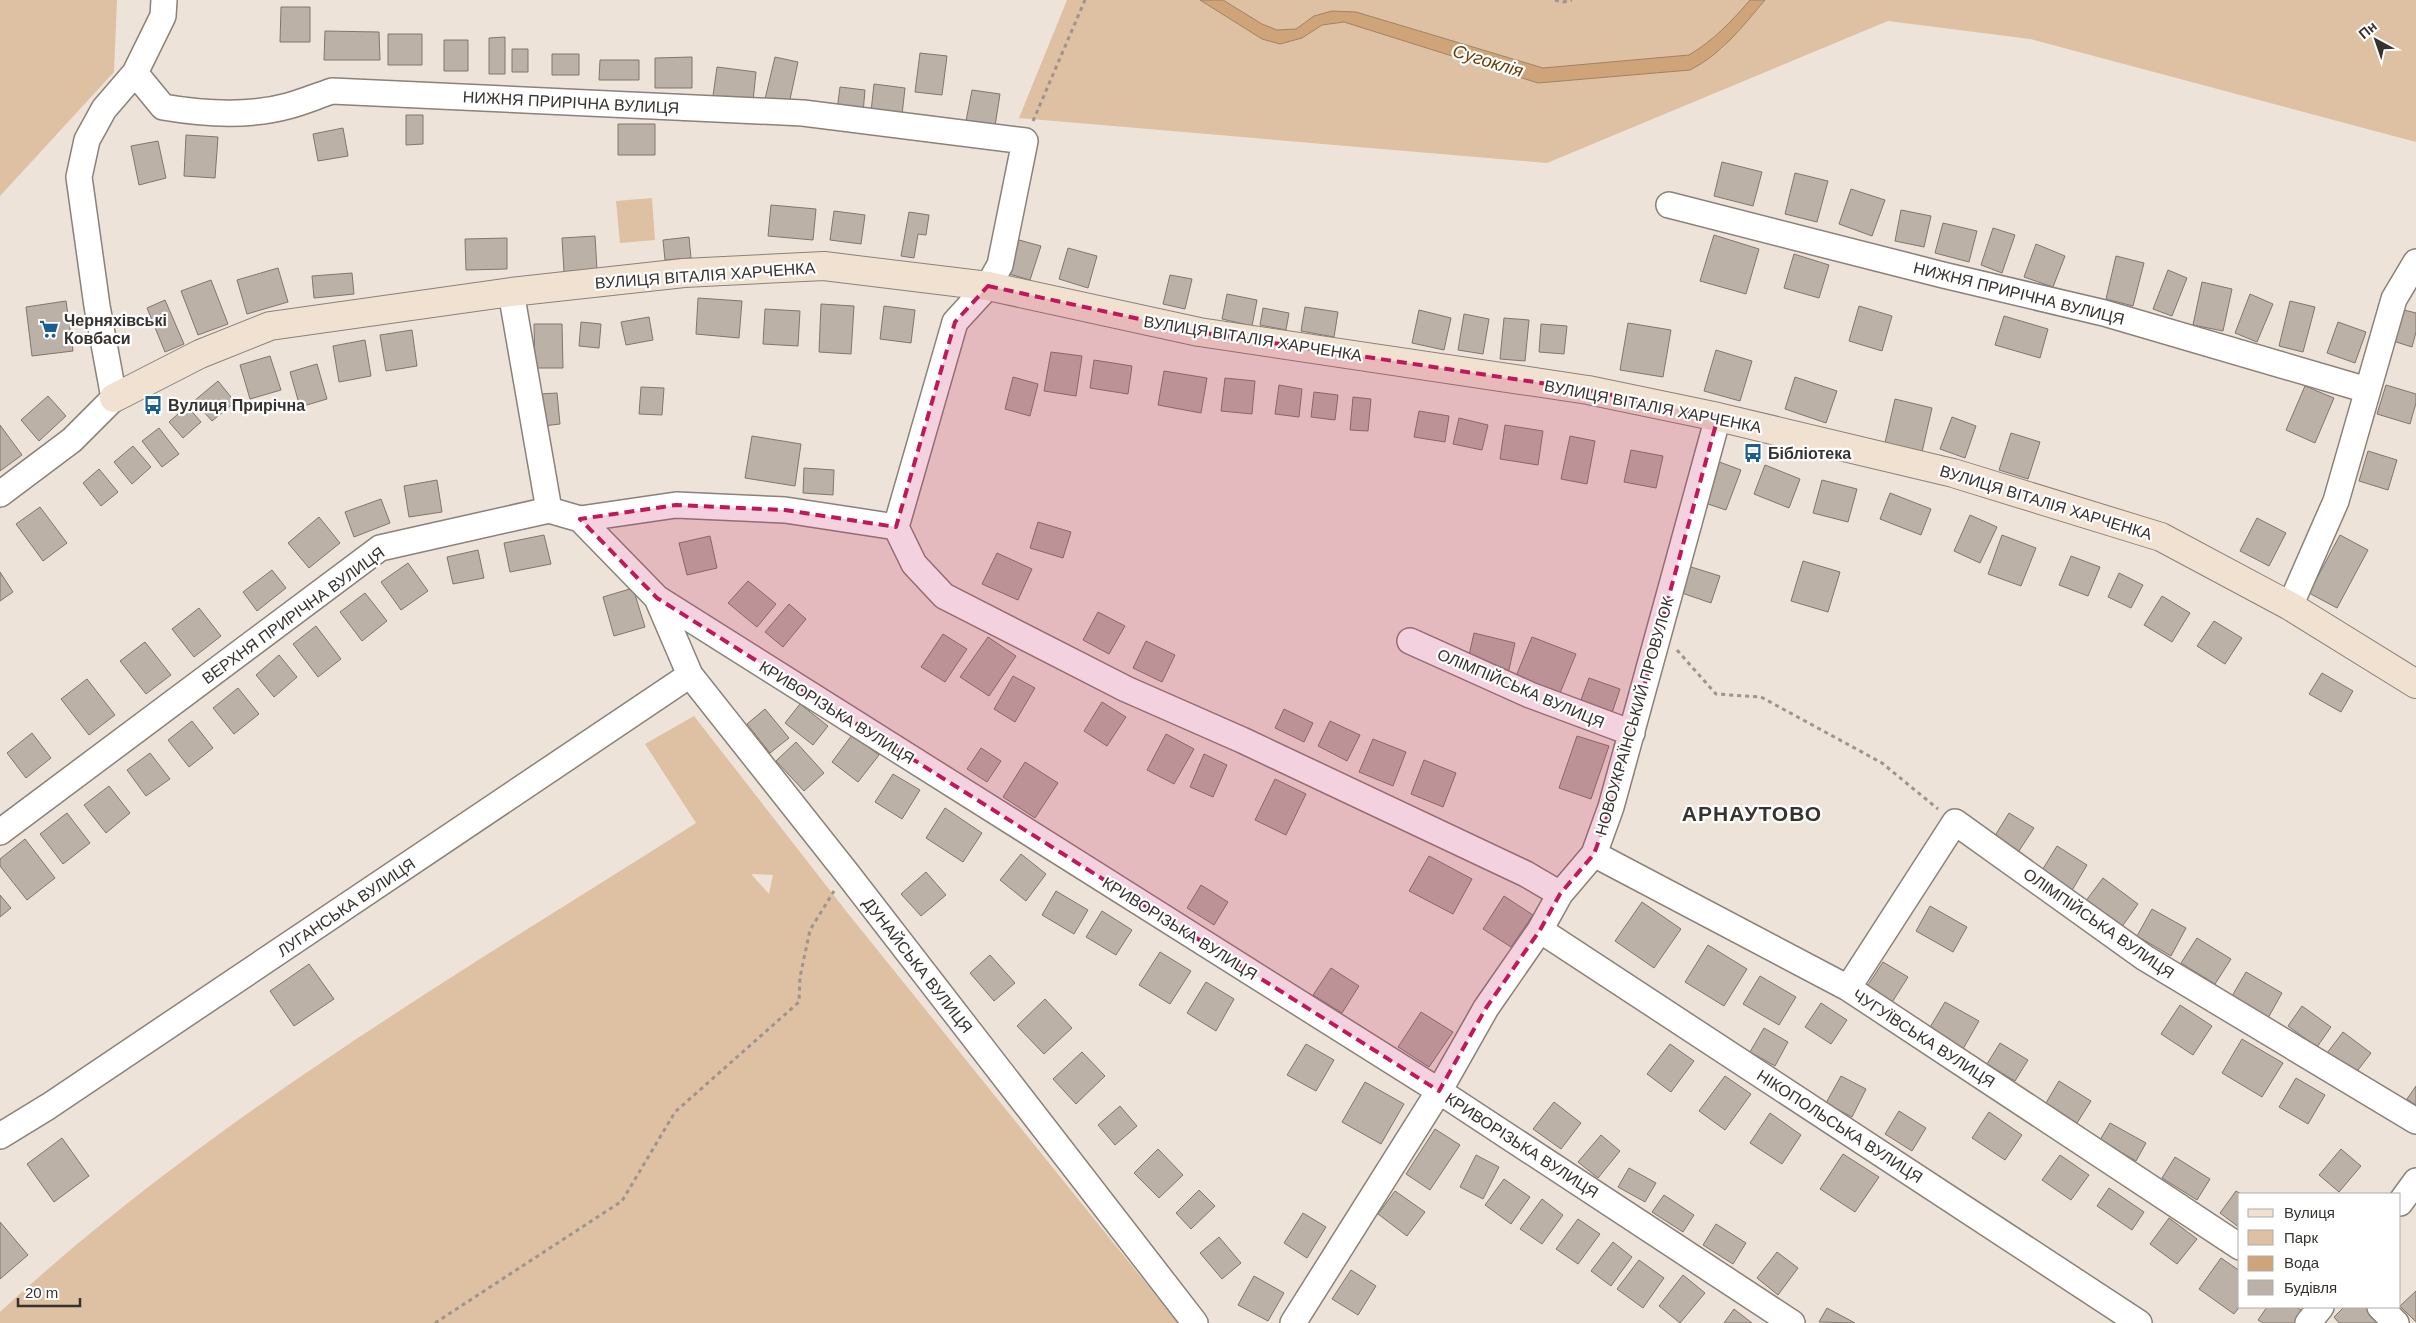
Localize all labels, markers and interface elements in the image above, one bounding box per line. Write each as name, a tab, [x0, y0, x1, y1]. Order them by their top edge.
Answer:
north arrow	[2351, 15, 2401, 65]
text: Пн	[2355, 18, 2380, 42]
water label: Сугоклія	[1450, 41, 1526, 81]
street label: НИЖНЯ ПРИРІЧНА ВУЛИЦЯ	[462, 88, 680, 117]
street label: ВУЛИЦЯ ВІТАЛІЯ ХАРЧЕНКА	[594, 259, 816, 292]
street label: НИЖНЯ ПРИРІЧНА ВУЛИЦЯ	[1912, 259, 2126, 328]
place label: Черняхівські Ковбаси	[64, 312, 167, 347]
street label: ВУЛИЦЯ ВІТАЛІЯ ХАРЧЕНКА	[1143, 313, 1364, 364]
supermarket icon: Черняхівські Ковбаси	[38, 318, 60, 340]
street label: ВУЛИЦЯ ВІТАЛІЯ ХАРЧЕНКА	[1543, 377, 1763, 436]
bus stop icon: Вулиця Прирічна	[142, 394, 164, 416]
place label: Вулиця Прирічна	[168, 397, 305, 414]
bus stop icon: Бібліотека	[1742, 442, 1764, 464]
place label: Бібліотека	[1768, 445, 1851, 462]
street label: ВУЛИЦЯ ВІТАЛІЯ ХАРЧЕНКА	[1938, 462, 2154, 543]
street label: ВЕРХНЯ ПРИРІЧНА ВУЛИЦЯ	[199, 544, 388, 687]
street label: НОВОУКРАЇНСЬКИЙ ПРОВУЛОК	[1591, 594, 1677, 837]
street label: ОЛІМПІЙСЬКА ВУЛИЦЯ	[1435, 645, 1607, 731]
street label: КРИВОРІЗЬКА ВУЛИЦЯ	[756, 658, 917, 767]
district label: АРНАУТОВО	[1682, 802, 1822, 825]
street label: ЛУГАНСЬКА ВУЛИЦЯ	[274, 855, 418, 960]
street label: ОЛІМПІЙСЬКА ВУЛИЦЯ	[2020, 864, 2178, 982]
street label: КРИВОРІЗЬКА ВУЛИЦЯ	[1099, 874, 1260, 983]
street label: ДУНАЙСЬКА ВУЛИЦЯ	[860, 894, 976, 1036]
street label: ЧУГУЇВСЬКА ВУЛИЦЯ	[1850, 986, 1998, 1091]
street label: НІКОПОЛЬСЬКА ВУЛИЦЯ	[1754, 1067, 1926, 1186]
street label: КРИВОРІЗЬКА ВУЛИЦЯ	[1442, 1090, 1601, 1201]
legend	[2238, 1193, 2401, 1308]
text: Вулиця	[2284, 1204, 2335, 1221]
text: Парк	[2284, 1229, 2318, 1246]
text: Вода	[2284, 1254, 2320, 1271]
scale bar	[18, 1276, 80, 1308]
text: Будівля	[2284, 1279, 2337, 1296]
text: 20 m	[25, 1284, 58, 1301]

